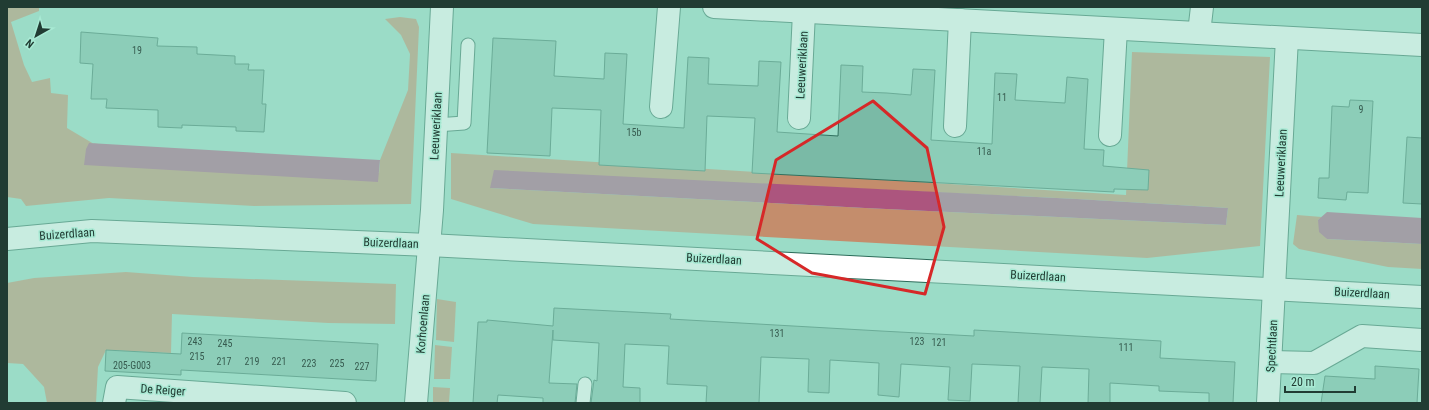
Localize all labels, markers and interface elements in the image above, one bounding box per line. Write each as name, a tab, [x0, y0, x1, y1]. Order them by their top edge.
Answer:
north arrow	[16, 16, 56, 56]
street label: Leeuweriklaan	[793, 30, 811, 99]
text: N	[23, 36, 37, 51]
house number: 19	[132, 45, 142, 56]
street label: Leeuweriklaan	[427, 91, 445, 160]
house number: 11	[997, 92, 1007, 103]
house number: 9	[1359, 104, 1364, 115]
house number: 15b	[627, 127, 641, 138]
street label: Leeuweriklaan	[1272, 128, 1290, 197]
house number: 11a	[977, 146, 992, 157]
street label: Buizerdlaan	[39, 225, 95, 243]
street label: Buizerdlaan	[363, 235, 419, 251]
street label: Buizerdlaan	[686, 251, 742, 267]
street label: Buizerdlaan	[1010, 268, 1066, 284]
street label: Buizerdlaan	[1334, 285, 1390, 301]
street label: Korhoenlaan	[413, 294, 433, 354]
street label: Spechtlaan	[1264, 319, 1280, 373]
house number: 131	[770, 328, 784, 339]
house number: 243	[188, 336, 202, 347]
house number: 123	[910, 336, 924, 347]
house number: 121	[932, 337, 946, 348]
house number: 245	[218, 338, 232, 349]
house number: 111	[1119, 342, 1133, 353]
house number: 215	[190, 351, 204, 362]
house number: 217	[217, 356, 231, 367]
house number: 219	[245, 356, 259, 367]
house number: 221	[272, 356, 286, 367]
house number: 223	[302, 358, 316, 369]
house number: 225	[330, 358, 344, 369]
house number: 205-G003	[113, 360, 151, 371]
house number: 227	[355, 361, 369, 372]
scale bar	[1285, 368, 1355, 394]
text: 20 m	[1291, 375, 1315, 389]
street label: De Reiger	[140, 381, 186, 399]

